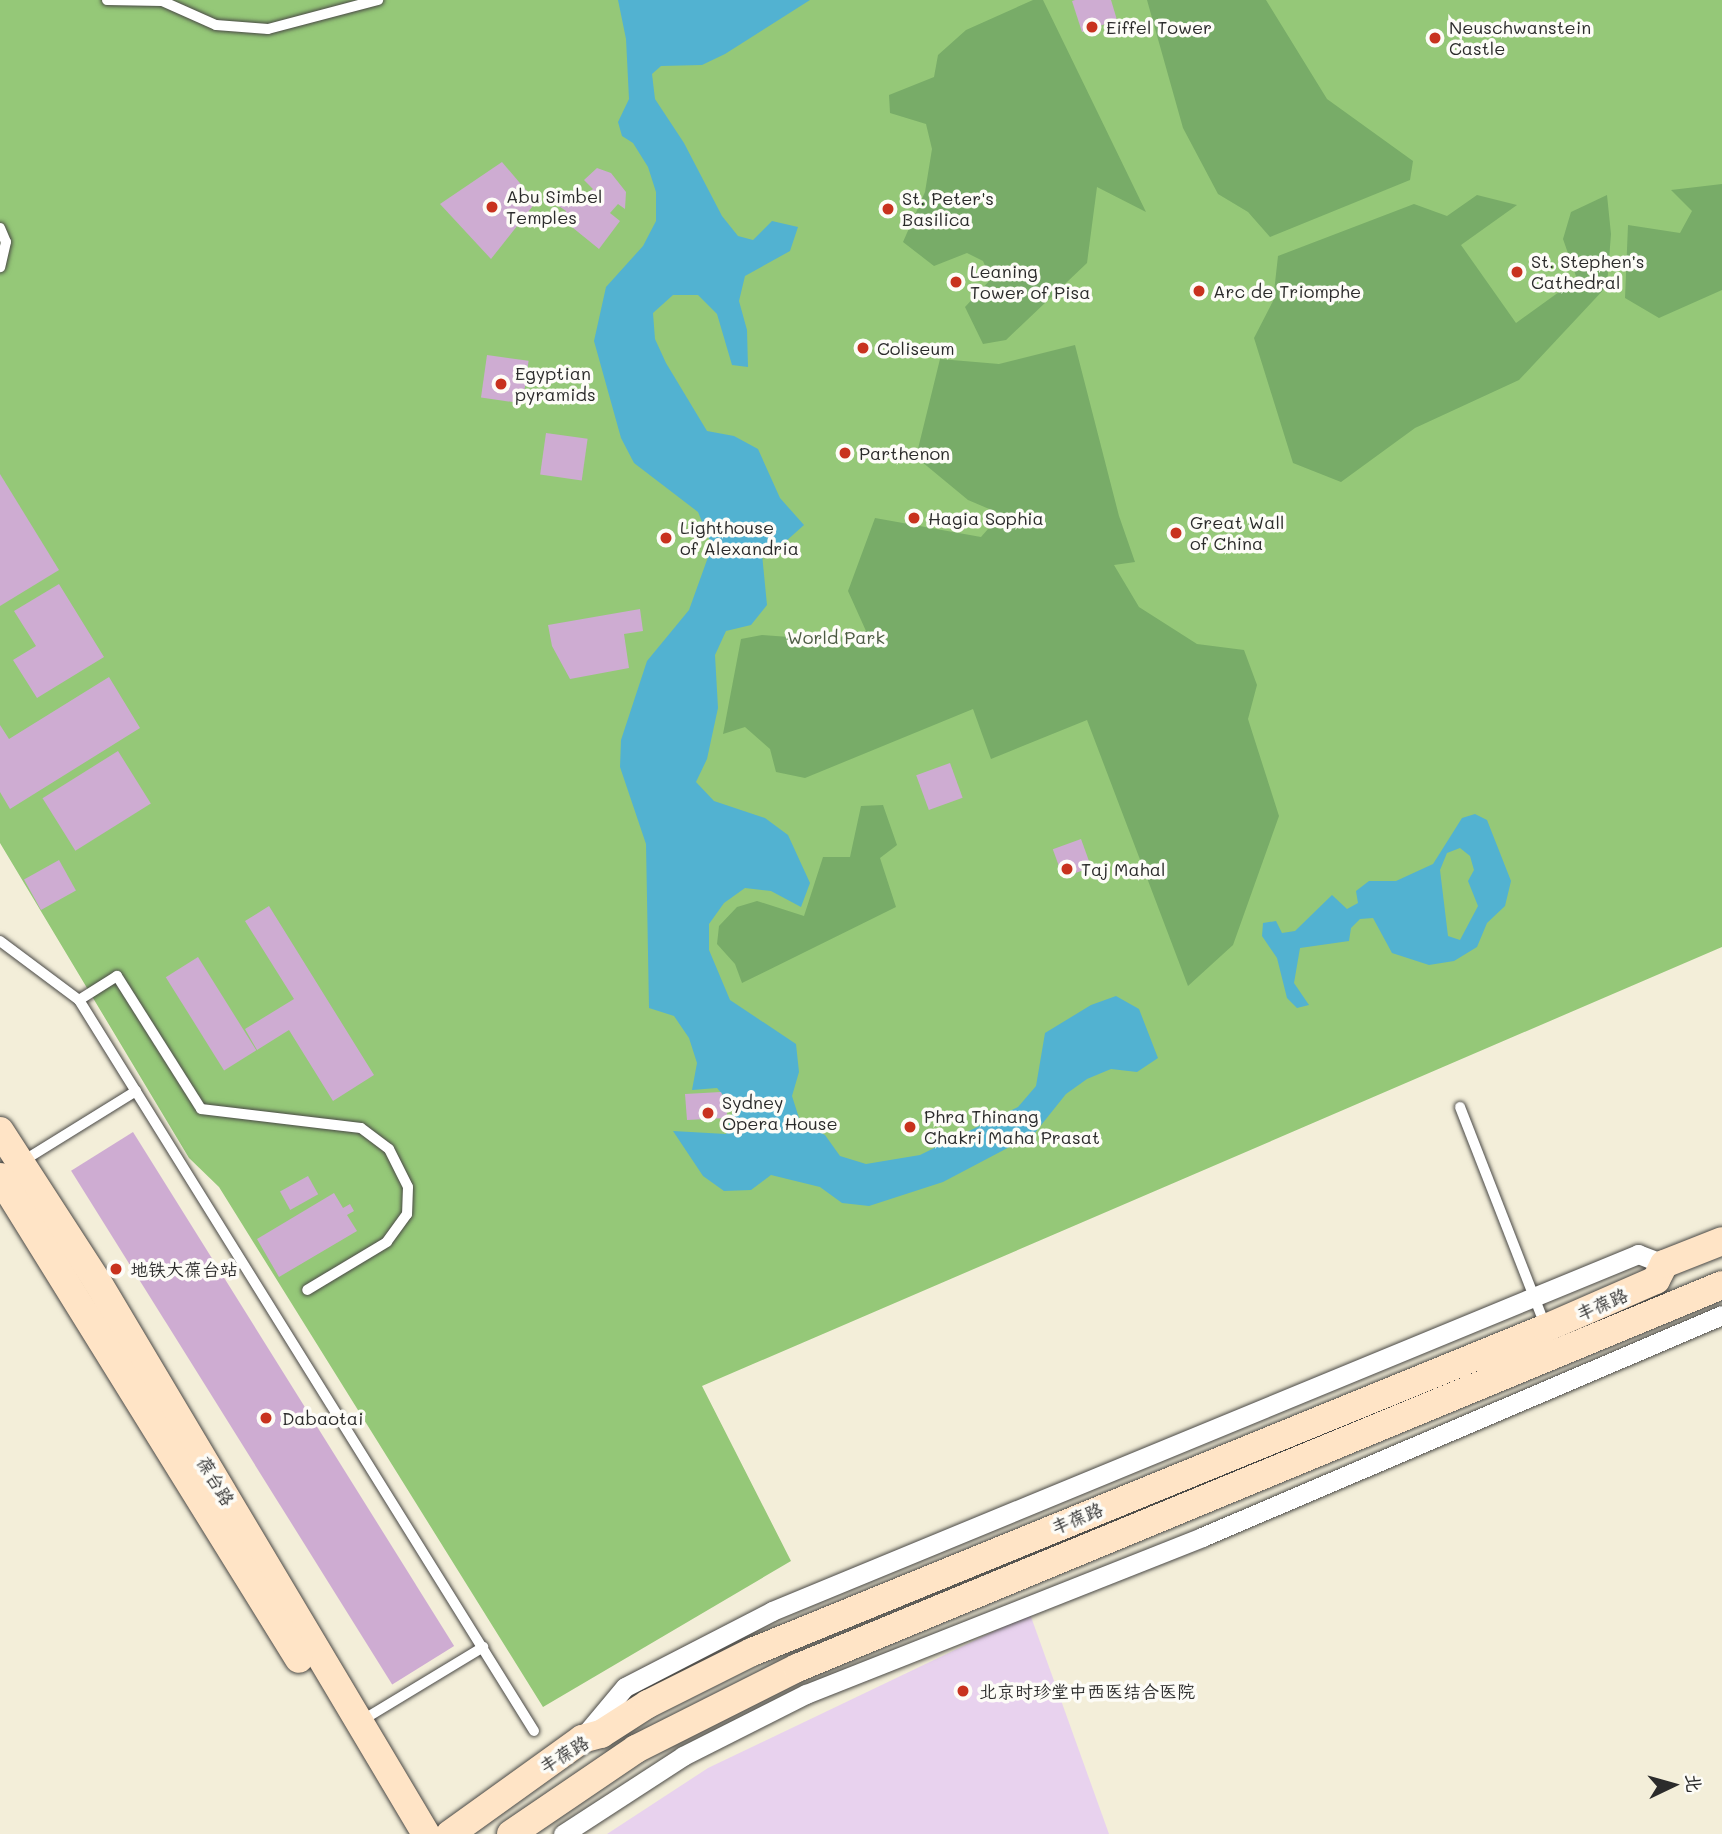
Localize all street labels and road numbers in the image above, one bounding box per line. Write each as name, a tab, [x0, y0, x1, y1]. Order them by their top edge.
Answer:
street label: 丰葆路	[1573, 1284, 1631, 1324]
street label: 葆台路	[193, 1452, 239, 1510]
street label: 丰葆路	[1048, 1498, 1106, 1538]
street label: 丰葆路	[535, 1731, 593, 1777]

